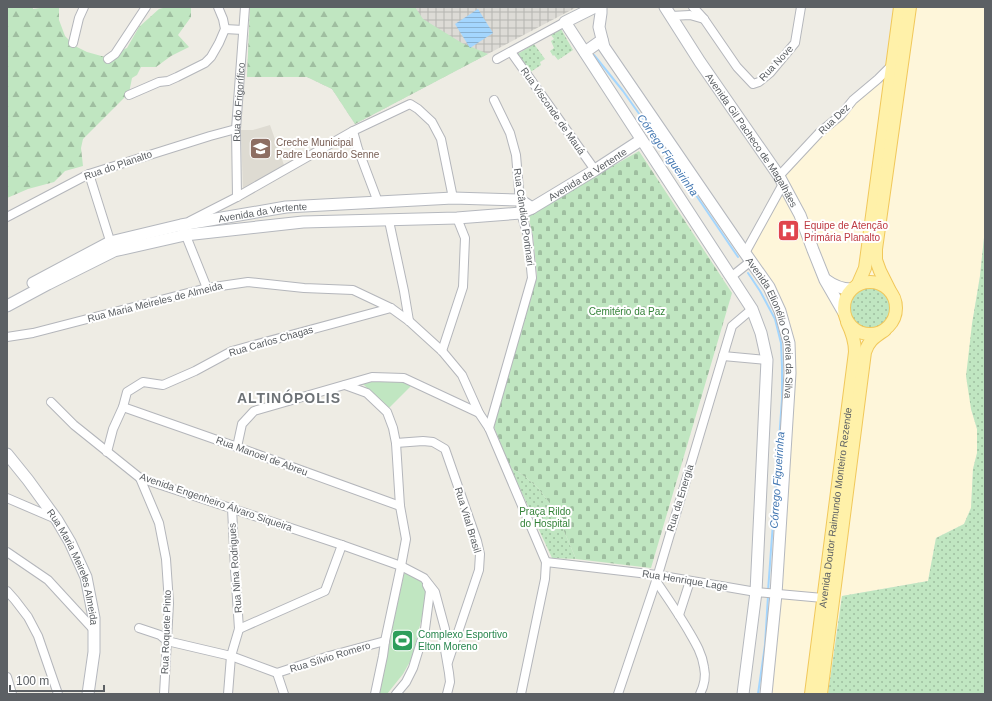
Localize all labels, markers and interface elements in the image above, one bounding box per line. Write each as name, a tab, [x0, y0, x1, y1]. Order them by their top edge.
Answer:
street label: Rua Nove	[757, 43, 795, 83]
street label: Rua do Frigorífico	[231, 62, 246, 142]
street label: Rua Visconde de Mauá	[519, 65, 588, 157]
street label: Avenida Gil Pacheco de Magalhães	[704, 71, 800, 209]
street label: Rua Dez	[816, 102, 852, 136]
water label: Córrego Figueirinha	[635, 112, 701, 198]
school or university icon: Creche Municipal Padre Leonardo Senne	[247, 135, 273, 161]
place label: Creche Municipal Padre Leonardo Senne	[276, 137, 380, 160]
street label: Avenida da Vertente	[546, 145, 629, 202]
street label: Rua do Planalto	[83, 148, 154, 182]
street label: Rua Cândido Portinari	[512, 168, 536, 266]
street label: Avenida da Vertente	[217, 200, 308, 224]
hospital icon: Equipe de Atenção Primária Planalto	[775, 218, 801, 244]
place label: Equipe de Atenção Primária Planalto	[804, 220, 888, 243]
street label: Avenida Elionélio Correia da Silva	[744, 255, 796, 399]
street label: Rua Maria Meireles de Almeida	[86, 280, 224, 324]
park label: Cemitério da Paz	[589, 306, 665, 317]
street label: Rua Carlos Chagas	[228, 324, 314, 358]
district label: ALTINÓPOLIS	[237, 389, 341, 406]
street label: Avenida Doutor Raimundo Monteiro Rezende	[817, 406, 853, 608]
water label: Córrego Figueirinha	[768, 431, 786, 529]
street label: Rua Manoel de Abreu	[215, 434, 309, 478]
street label: Rua da Energia	[665, 463, 696, 533]
street label: Avenida Engenheiro Álvaro Siqueira	[138, 470, 294, 533]
street label: Rua Vital Brasil	[453, 486, 483, 554]
park label: Praça Rildo do Hospital	[519, 506, 571, 529]
street label: Rua Maria Meireles Almeida	[45, 507, 100, 625]
street label: Rua Nina Rodrigues	[226, 523, 244, 613]
street label: Rua Henrique Lage	[641, 568, 729, 592]
street label: Rua Roquete Pinto	[159, 589, 173, 674]
sports icon: Complexo Esportivo Elton Moreno	[390, 627, 416, 653]
place label: Complexo Esportivo Elton Moreno	[418, 629, 508, 652]
street label: Rua Sílvio Romero	[288, 639, 372, 675]
scale bar	[10, 667, 104, 693]
text: 100 m	[16, 674, 49, 688]

